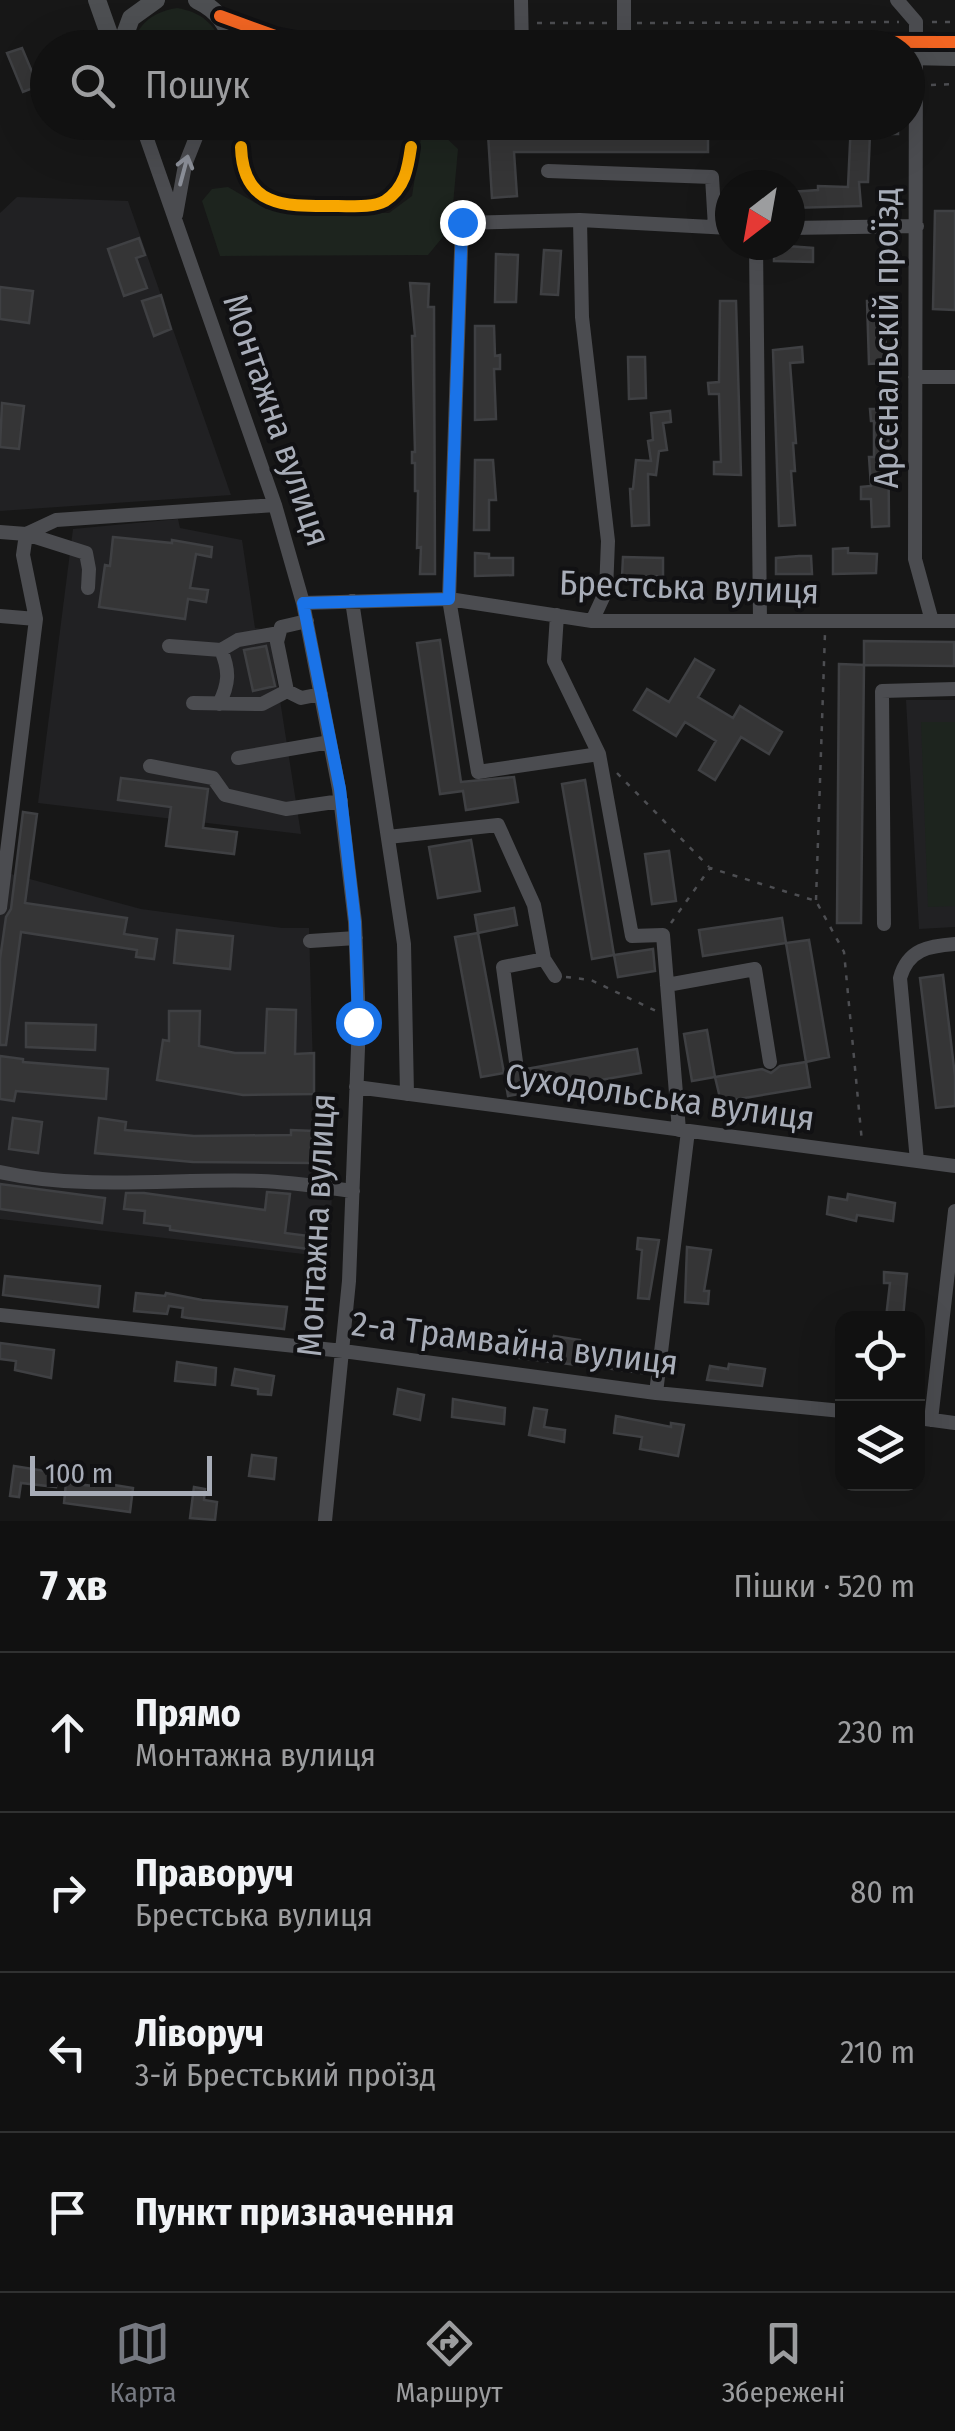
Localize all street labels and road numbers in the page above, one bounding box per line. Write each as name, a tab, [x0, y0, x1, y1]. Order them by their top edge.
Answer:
street label: Арсєнальскій проїзд	[865, 187, 907, 489]
street label: Монтажна вулиця	[214, 289, 340, 551]
street label: Брестська вулиця	[558, 561, 820, 613]
street label: Суходольська вулиця	[503, 1054, 817, 1140]
street label: Монтажна вулиця	[288, 1092, 344, 1358]
street label: 2-а Трамвайна вулиця	[349, 1302, 681, 1384]

